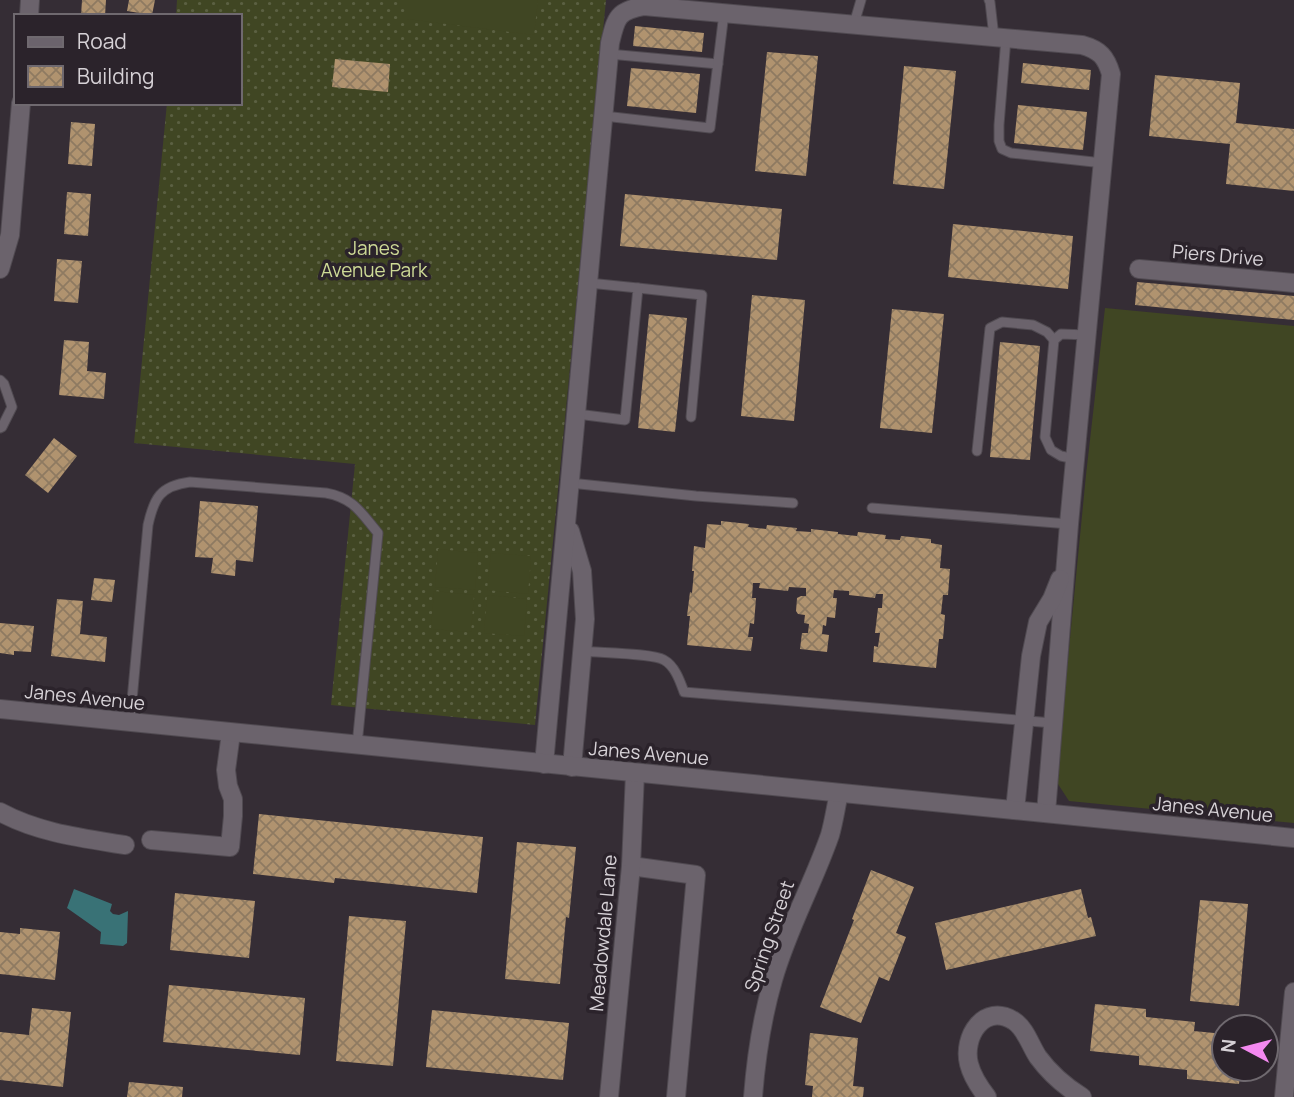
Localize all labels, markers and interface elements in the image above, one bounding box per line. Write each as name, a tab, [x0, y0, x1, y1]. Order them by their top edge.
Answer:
legend	[14, 14, 242, 105]
text: Road	[77, 27, 127, 55]
text: Building	[77, 62, 154, 90]
park label: Janes Avenue Park	[321, 235, 428, 283]
street label: Piers Drive	[1171, 238, 1265, 272]
street label: Janes Avenue	[24, 678, 146, 716]
street label: Janes Avenue	[588, 735, 710, 771]
street label: Janes Avenue	[1152, 790, 1274, 828]
street label: Meadowdale Lane	[583, 853, 623, 1013]
street label: Spring Street	[738, 877, 800, 995]
north arrow	[1210, 1013, 1280, 1083]
text: N	[1214, 1038, 1242, 1054]

